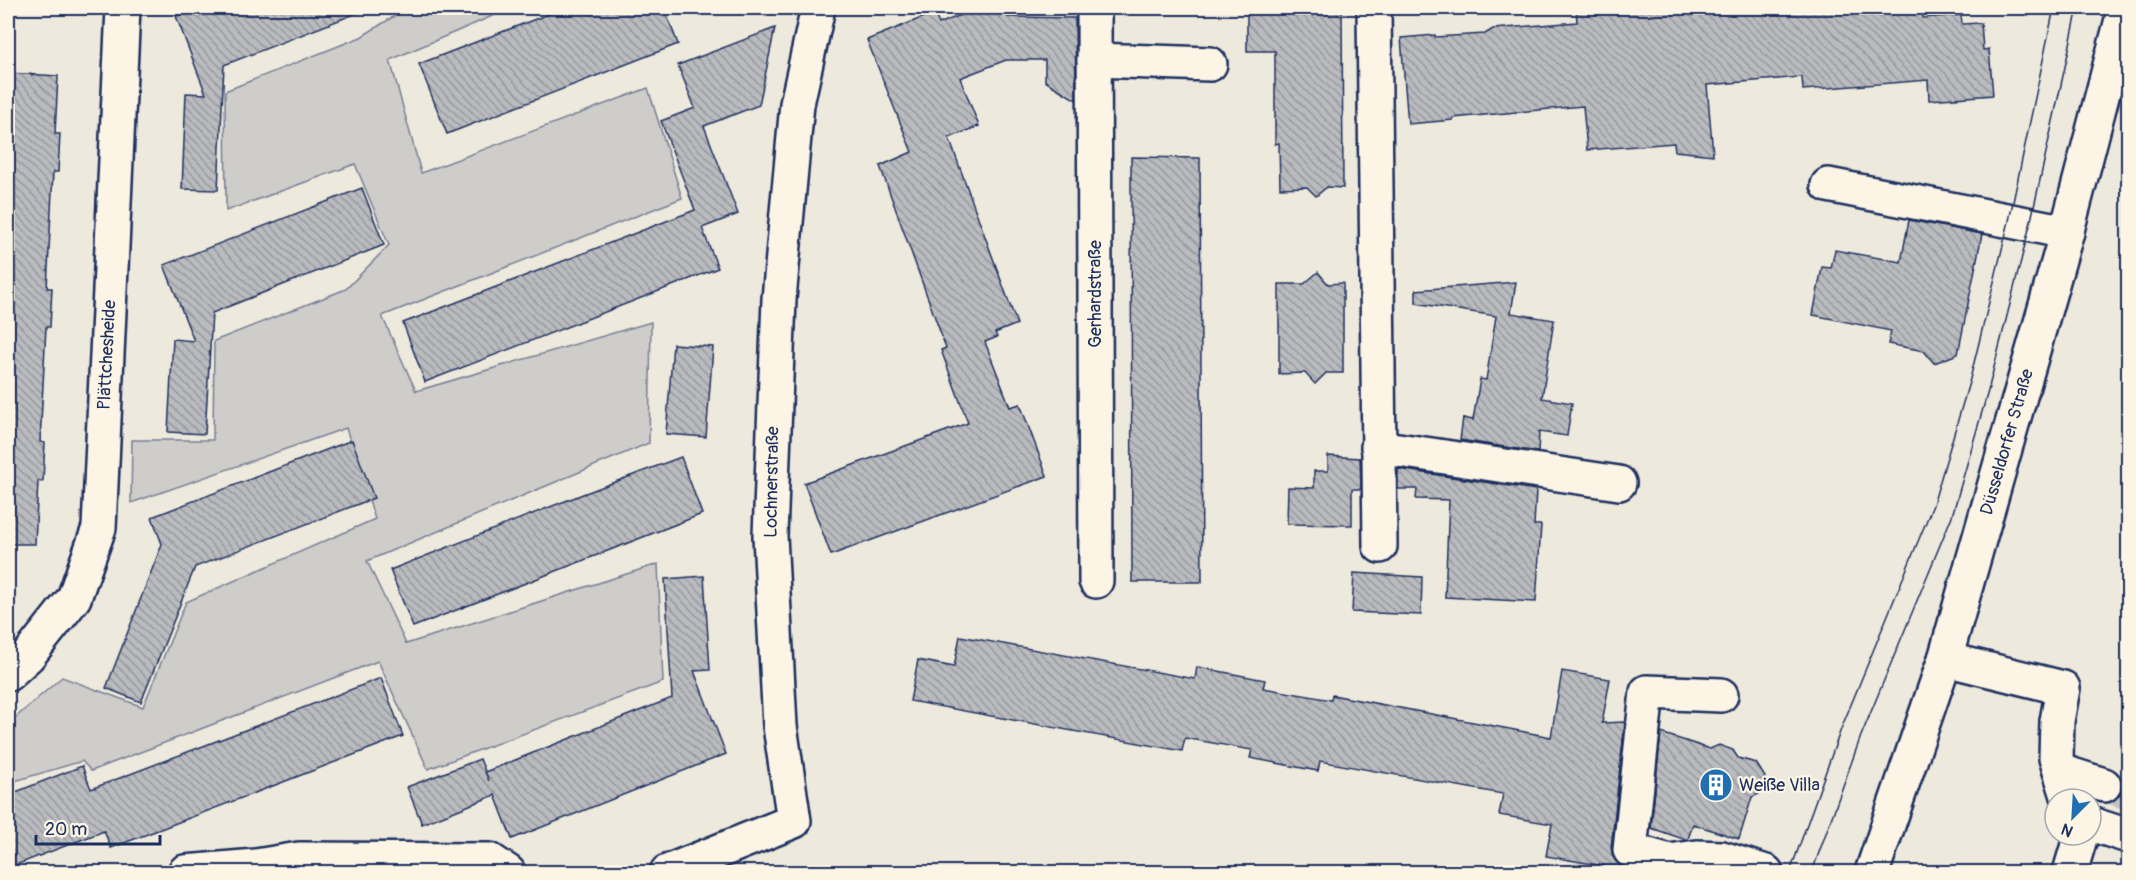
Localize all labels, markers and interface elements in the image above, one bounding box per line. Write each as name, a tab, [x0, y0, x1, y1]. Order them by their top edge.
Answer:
street label: Gerhardstraße	[1084, 240, 1107, 348]
street label: Plättchesheide	[93, 299, 121, 411]
street label: Düsseldorfer Straße	[1975, 366, 2039, 518]
street label: Lochnerstraße	[760, 426, 784, 538]
building icon: Weiße Villa	[1698, 767, 1734, 803]
place label: Weiße Villa	[1739, 774, 1820, 797]
north arrow	[2043, 787, 2103, 847]
scale bar	[36, 808, 160, 846]
text: 20 m	[45, 818, 87, 841]
text: N	[2058, 818, 2076, 841]

